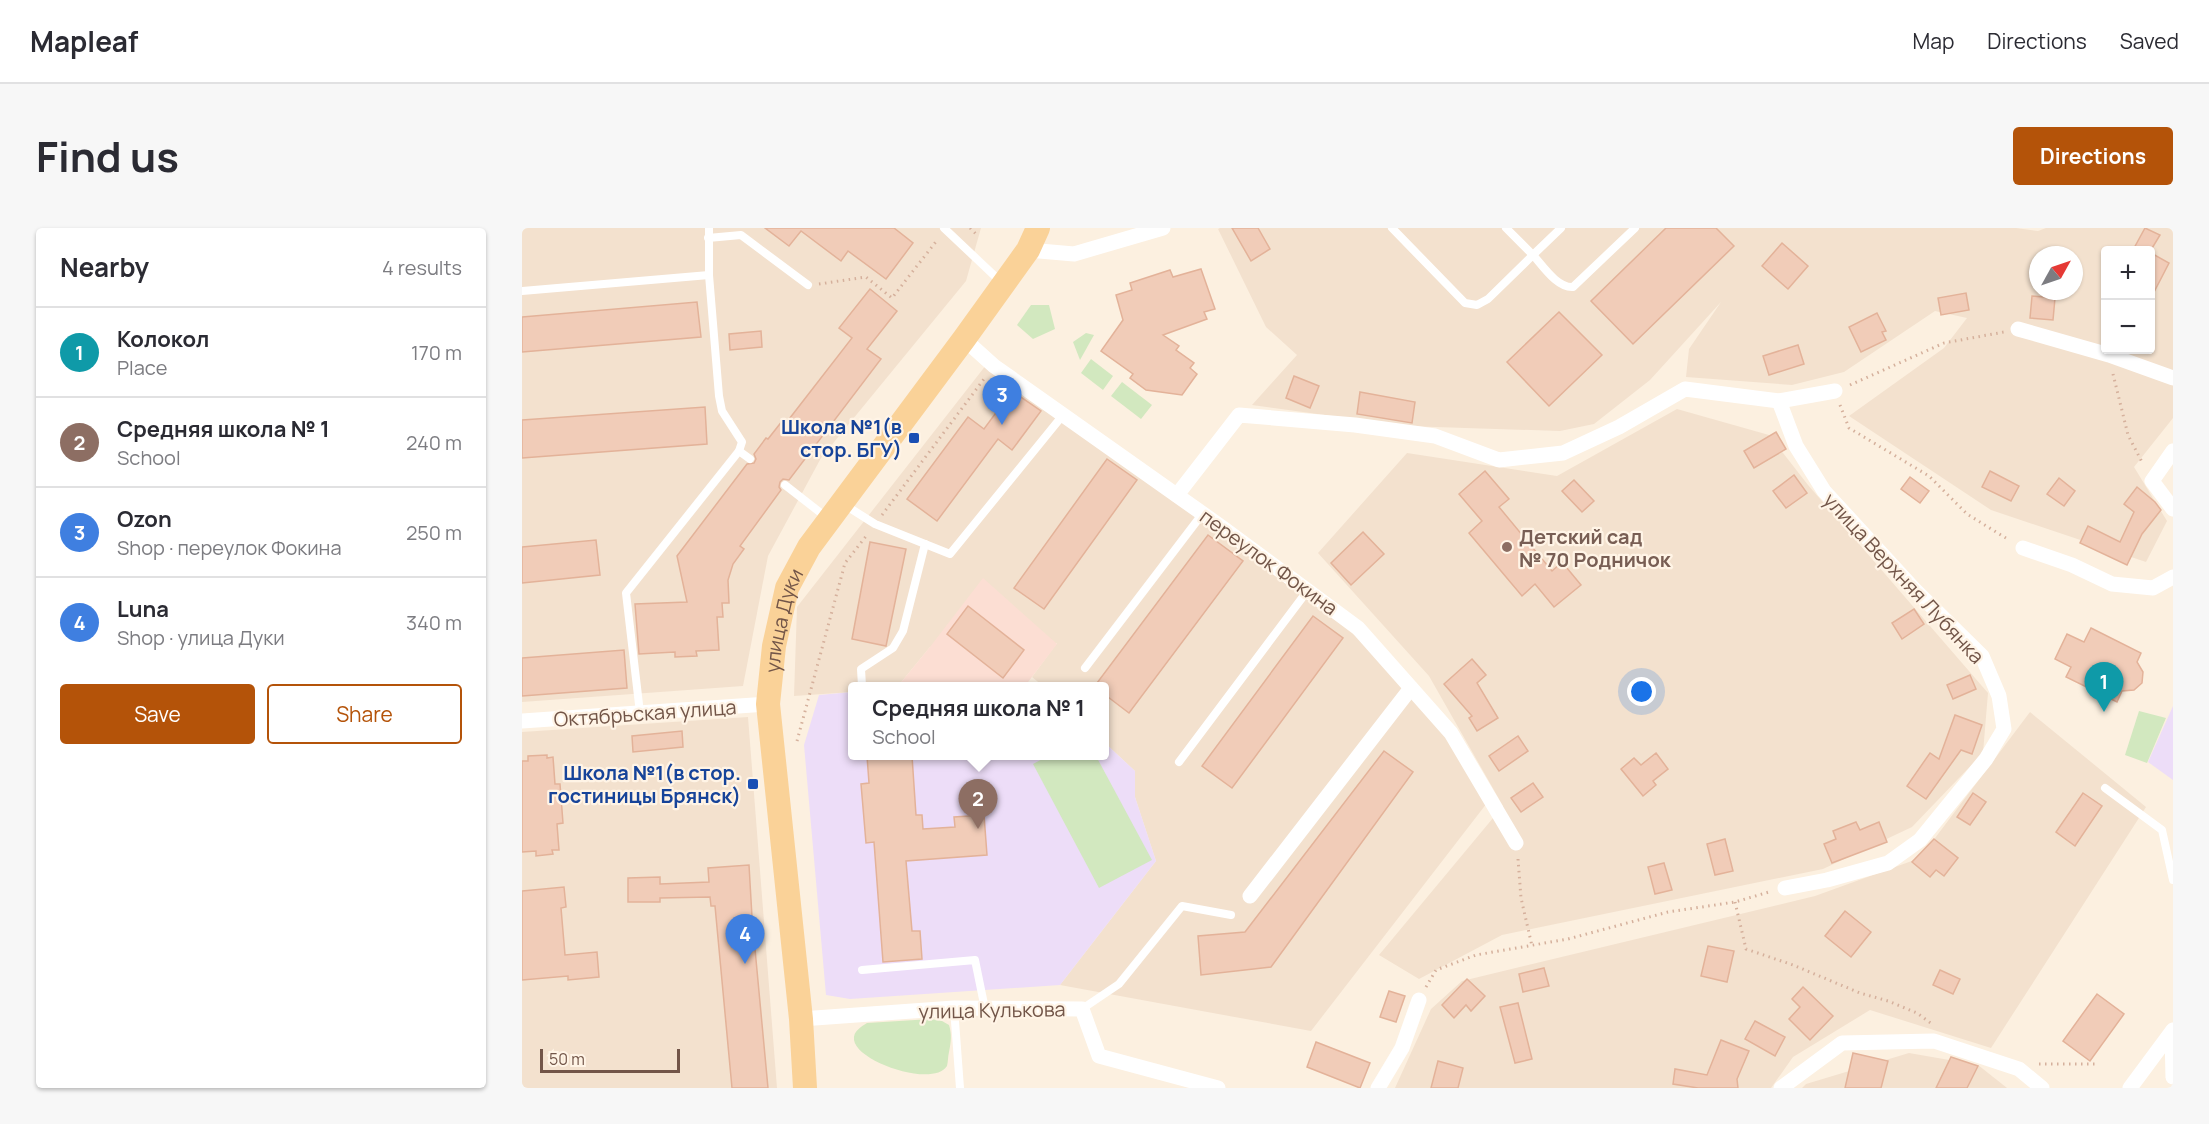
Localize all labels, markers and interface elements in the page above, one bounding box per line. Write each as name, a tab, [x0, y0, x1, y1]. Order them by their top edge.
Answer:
text: Mapleaf	[30, 22, 138, 60]
text: Map	[1913, 27, 1954, 55]
text: Directions	[1987, 27, 2087, 55]
text: Saved	[2120, 27, 2179, 55]
text: Find us	[36, 127, 179, 185]
button: Directions	[2013, 127, 2173, 185]
north arrow	[2029, 246, 2083, 300]
map controls	[2101, 246, 2155, 354]
button: +	[2101, 246, 2155, 300]
text: Nearby	[60, 249, 149, 285]
text: 4 results	[382, 254, 462, 281]
button: −	[2101, 300, 2155, 354]
text: Колокол	[117, 324, 209, 354]
text: 1	[75, 339, 84, 366]
text: 170 m	[411, 339, 462, 366]
text: Place	[117, 354, 167, 381]
pin: 3	[982, 376, 1022, 425]
place label: Школа №1(в стор. БГУ)	[781, 413, 902, 463]
text: Средняя школа № 1	[117, 414, 330, 444]
text: 2	[74, 429, 85, 456]
text: 240 m	[406, 429, 462, 456]
marker: Школа №1(в стор. БГУ)	[907, 431, 921, 445]
text: School	[117, 444, 181, 471]
street label: улица Верхняя Лубянка	[1818, 487, 1990, 669]
street label: переулок Фокина	[1195, 503, 1343, 621]
text: Ozon	[117, 504, 172, 534]
text: 3	[74, 519, 85, 546]
text: 250 m	[406, 519, 462, 546]
place label: Детский сад № 70 Родничок	[1519, 523, 1672, 573]
text: Shop · переулок Фокина	[117, 534, 342, 561]
marker: Детский сад № 70 Родничок	[1500, 540, 1514, 554]
street label: улица Дуки	[758, 563, 809, 674]
text: Luna	[117, 594, 169, 624]
text: 4	[73, 609, 86, 636]
text: 340 m	[406, 609, 462, 636]
text: Shop · улица Дуки	[117, 624, 285, 651]
pin: 1	[2084, 662, 2124, 712]
your location	[1627, 677, 1656, 706]
popup	[848, 682, 1109, 760]
button: Save	[60, 684, 255, 744]
button: Share	[267, 684, 462, 744]
street label: Октябрьская улица	[553, 693, 737, 733]
text: Средняя школа № 1	[872, 693, 1085, 723]
text: School	[872, 723, 936, 750]
place label: Школа №1(в стор. гостиницы Брянск)	[548, 759, 741, 809]
marker: Школа №1(в стор. гостиницы Брянск)	[746, 777, 760, 791]
pin: 2	[958, 780, 998, 829]
pin: 4	[726, 914, 764, 964]
street label: улица Кулькова	[918, 995, 1066, 1025]
scale bar	[540, 1046, 680, 1074]
text: 50 m	[549, 1048, 585, 1070]

